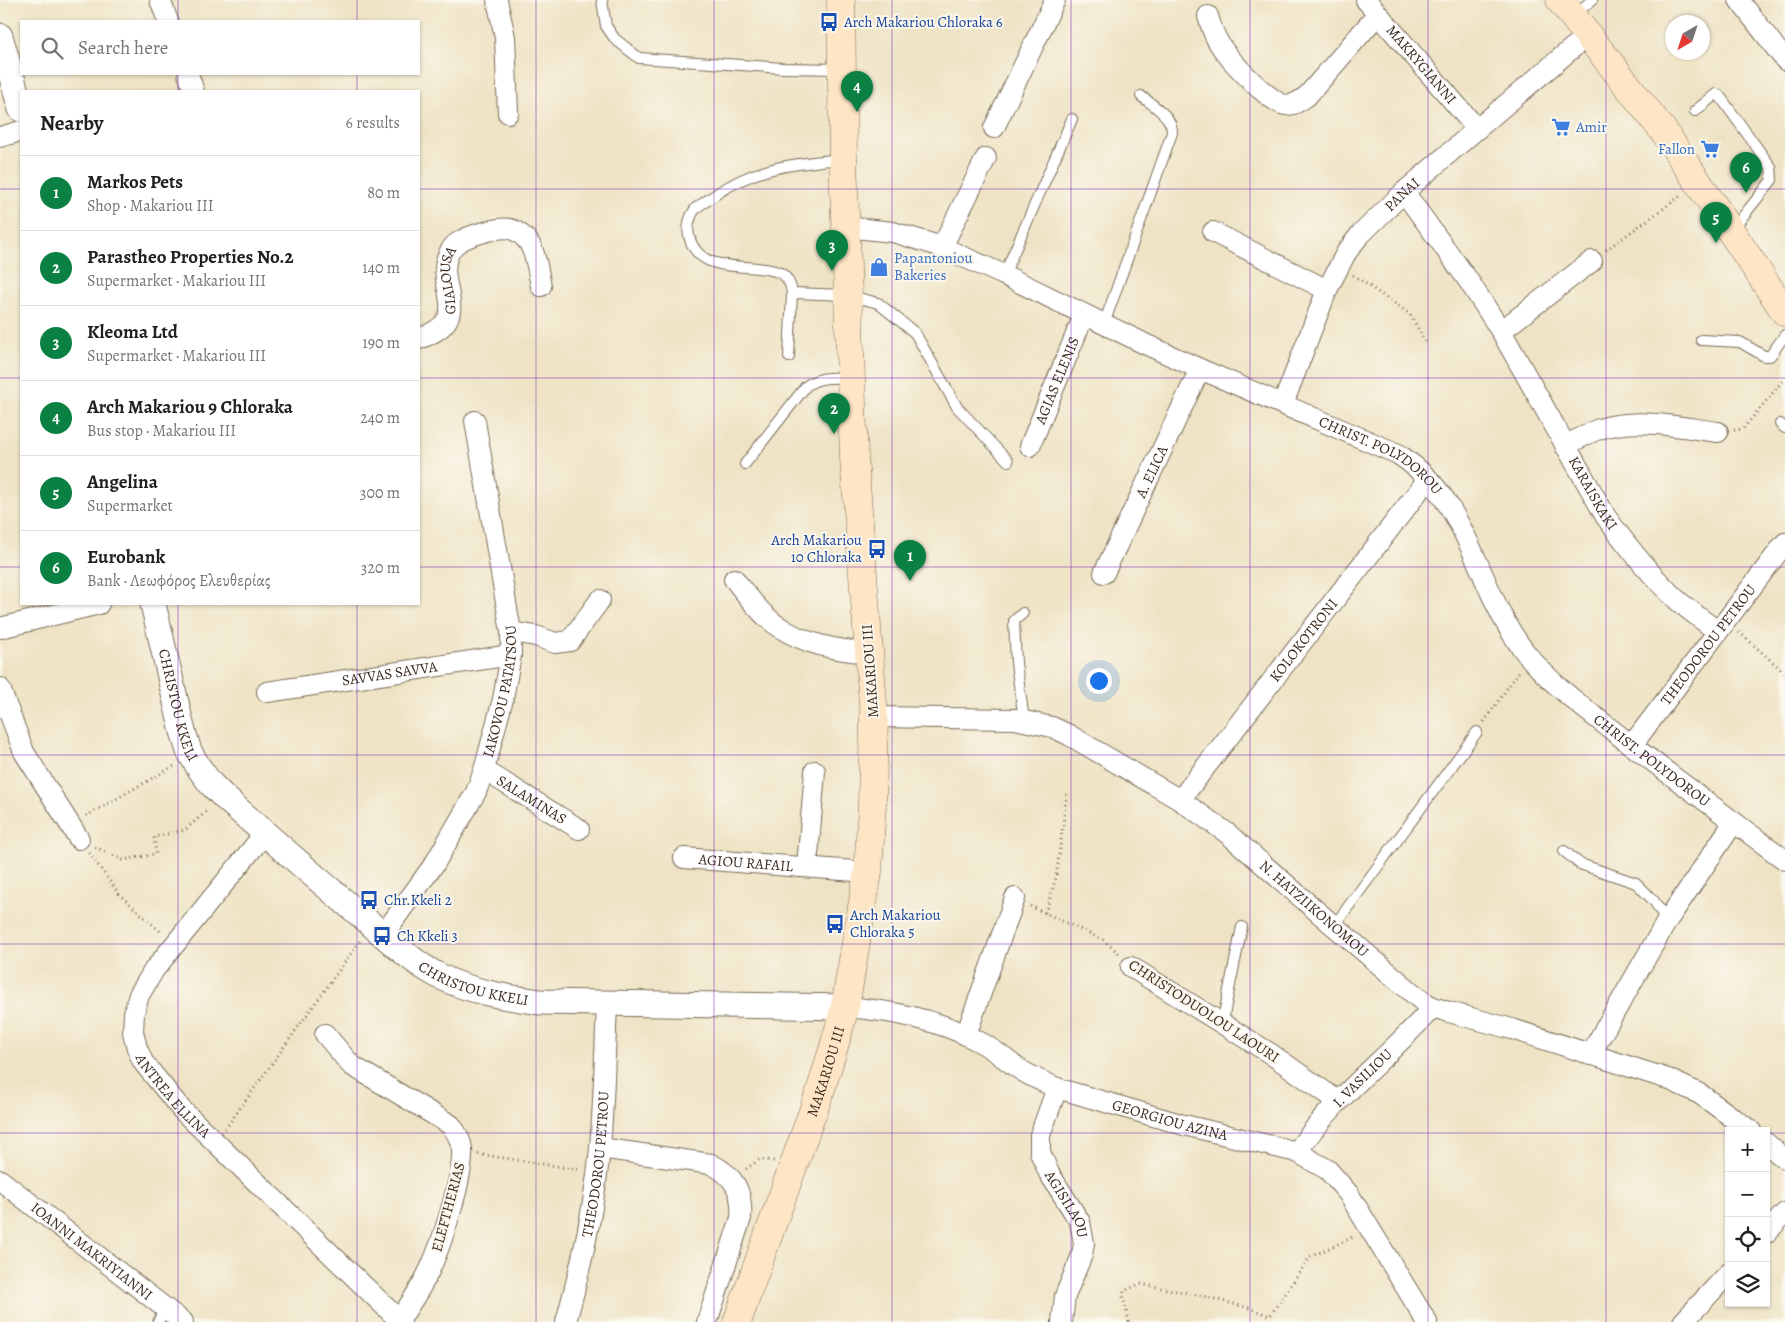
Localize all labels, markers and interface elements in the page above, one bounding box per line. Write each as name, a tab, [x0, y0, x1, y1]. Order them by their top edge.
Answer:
bus stop icon: Arch Makariou Chloraka 6	[818, 11, 840, 33]
place label: Arch Makariou Chloraka 6	[843, 12, 1003, 32]
north arrow	[1665, 15, 1710, 60]
search box	[20, 20, 420, 75]
street label: MAKRYGIANNI	[1382, 20, 1461, 108]
icon: search	[38, 34, 66, 62]
text: Search here	[78, 35, 168, 61]
pin: 4	[841, 71, 873, 112]
text: Nearby	[40, 109, 103, 137]
text: 6 results	[346, 112, 400, 134]
supermarket icon: Amir	[1550, 116, 1572, 138]
place label: Amir	[1575, 117, 1607, 137]
supermarket icon: Fallon	[1699, 138, 1721, 160]
place label: Fallon	[1658, 139, 1695, 159]
pin: 6	[1730, 152, 1762, 193]
text: Markos Pets	[87, 169, 183, 195]
street label: PANAI	[1380, 173, 1424, 216]
text: 1	[53, 182, 59, 204]
text: 80 m	[367, 182, 400, 204]
text: Shop · Makariou III	[87, 195, 213, 217]
pin: 5	[1700, 202, 1732, 243]
pin: 3	[816, 230, 848, 271]
street label: GIALOUSA	[435, 242, 461, 315]
text: Parastheo Properties No.2	[87, 244, 294, 270]
place label: Papantoniou Bakeries	[894, 248, 973, 285]
shop icon: Papantoniou Bakeries	[868, 256, 890, 278]
text: 2	[52, 257, 60, 279]
text: 140 m	[362, 257, 400, 279]
text: Supermarket · Makariou III	[87, 270, 266, 292]
text: Kleoma Ltd	[87, 319, 178, 345]
text: 3	[53, 332, 59, 354]
text: 190 m	[362, 332, 400, 354]
street label: AGIAS ELENIS	[1030, 334, 1084, 428]
text: Supermarket · Makariou III	[87, 345, 266, 367]
pin: 2	[818, 393, 850, 434]
text: Arch Makariou 9 Chloraka	[87, 394, 293, 420]
text: 4	[52, 407, 60, 429]
text: 240 m	[360, 407, 400, 429]
street label: CHRIST. POLYDOROU	[1316, 411, 1447, 499]
text: Bus stop · Makariou III	[87, 420, 236, 442]
street label: A. ELICA	[1130, 442, 1173, 502]
street label: KARAISKAKI	[1564, 453, 1622, 534]
text: Angelina	[87, 469, 158, 495]
text: 5	[53, 482, 59, 504]
text: 300 m	[360, 482, 400, 504]
text: Supermarket	[87, 495, 173, 517]
place label: Arch Makariou 10 Chloraka	[770, 530, 863, 567]
bus stop icon: Arch Makariou 10 Chloraka	[866, 538, 888, 560]
pin: 1	[894, 540, 926, 581]
text: Eurobank	[87, 544, 165, 570]
text: 6	[52, 557, 60, 579]
text: 320 m	[361, 557, 400, 579]
text: Bank · Λεωφόρος Ελευθερίας	[87, 570, 271, 592]
street label: THEODOROU PETROU	[1656, 580, 1760, 709]
street label: KOLOKOTRONI	[1265, 594, 1342, 686]
street label: IAKOVOU PATATSOU	[478, 624, 521, 760]
street label: MAKARIOU III	[857, 624, 883, 718]
street label: CHRISTOU KKELI	[154, 647, 203, 765]
street label: SAVVAS SAVVA	[341, 656, 439, 690]
your location	[1086, 668, 1112, 694]
street label: CHRIST. POLYDOROU	[1590, 709, 1714, 811]
street label: SALAMINAS	[493, 770, 570, 829]
street label: AGIOU RAFAIL	[697, 849, 794, 876]
street label: N. HATZIIKONOMOU	[1255, 856, 1373, 961]
bus stop icon: Chr.Kkeli 2	[358, 889, 380, 911]
place label: Chr.Kkeli 2	[384, 890, 452, 910]
place label: Arch Makariou Chloraka 5	[849, 905, 942, 942]
bus stop icon: Arch Makariou Chloraka 5	[824, 913, 846, 935]
bus stop icon: Ch Kkeli 3	[371, 925, 393, 947]
place label: Ch Kkeli 3	[397, 926, 458, 946]
street label: CHRISTODUOLOU LAOURI	[1125, 955, 1283, 1067]
street label: CHRISTOU KKELI	[414, 956, 530, 1010]
street label: MAKARIOU III	[802, 1024, 849, 1119]
street label: I. VASILIOU	[1328, 1044, 1397, 1112]
street label: ANTREA ELLINA	[130, 1050, 215, 1142]
street label: THEODOROU PETROU	[577, 1091, 614, 1239]
street label: GEORGIOU AZINA	[1110, 1095, 1230, 1145]
map controls	[1725, 1127, 1770, 1307]
button: +	[1725, 1127, 1770, 1172]
street label: ELEFTHERIAS	[426, 1160, 470, 1254]
street label: AGISILAOU	[1039, 1166, 1093, 1239]
button: −	[1725, 1172, 1770, 1217]
street label: IOANNI MAKRIYIANNI	[27, 1198, 157, 1305]
button: locate	[1725, 1217, 1770, 1262]
button: layers	[1725, 1262, 1770, 1307]

